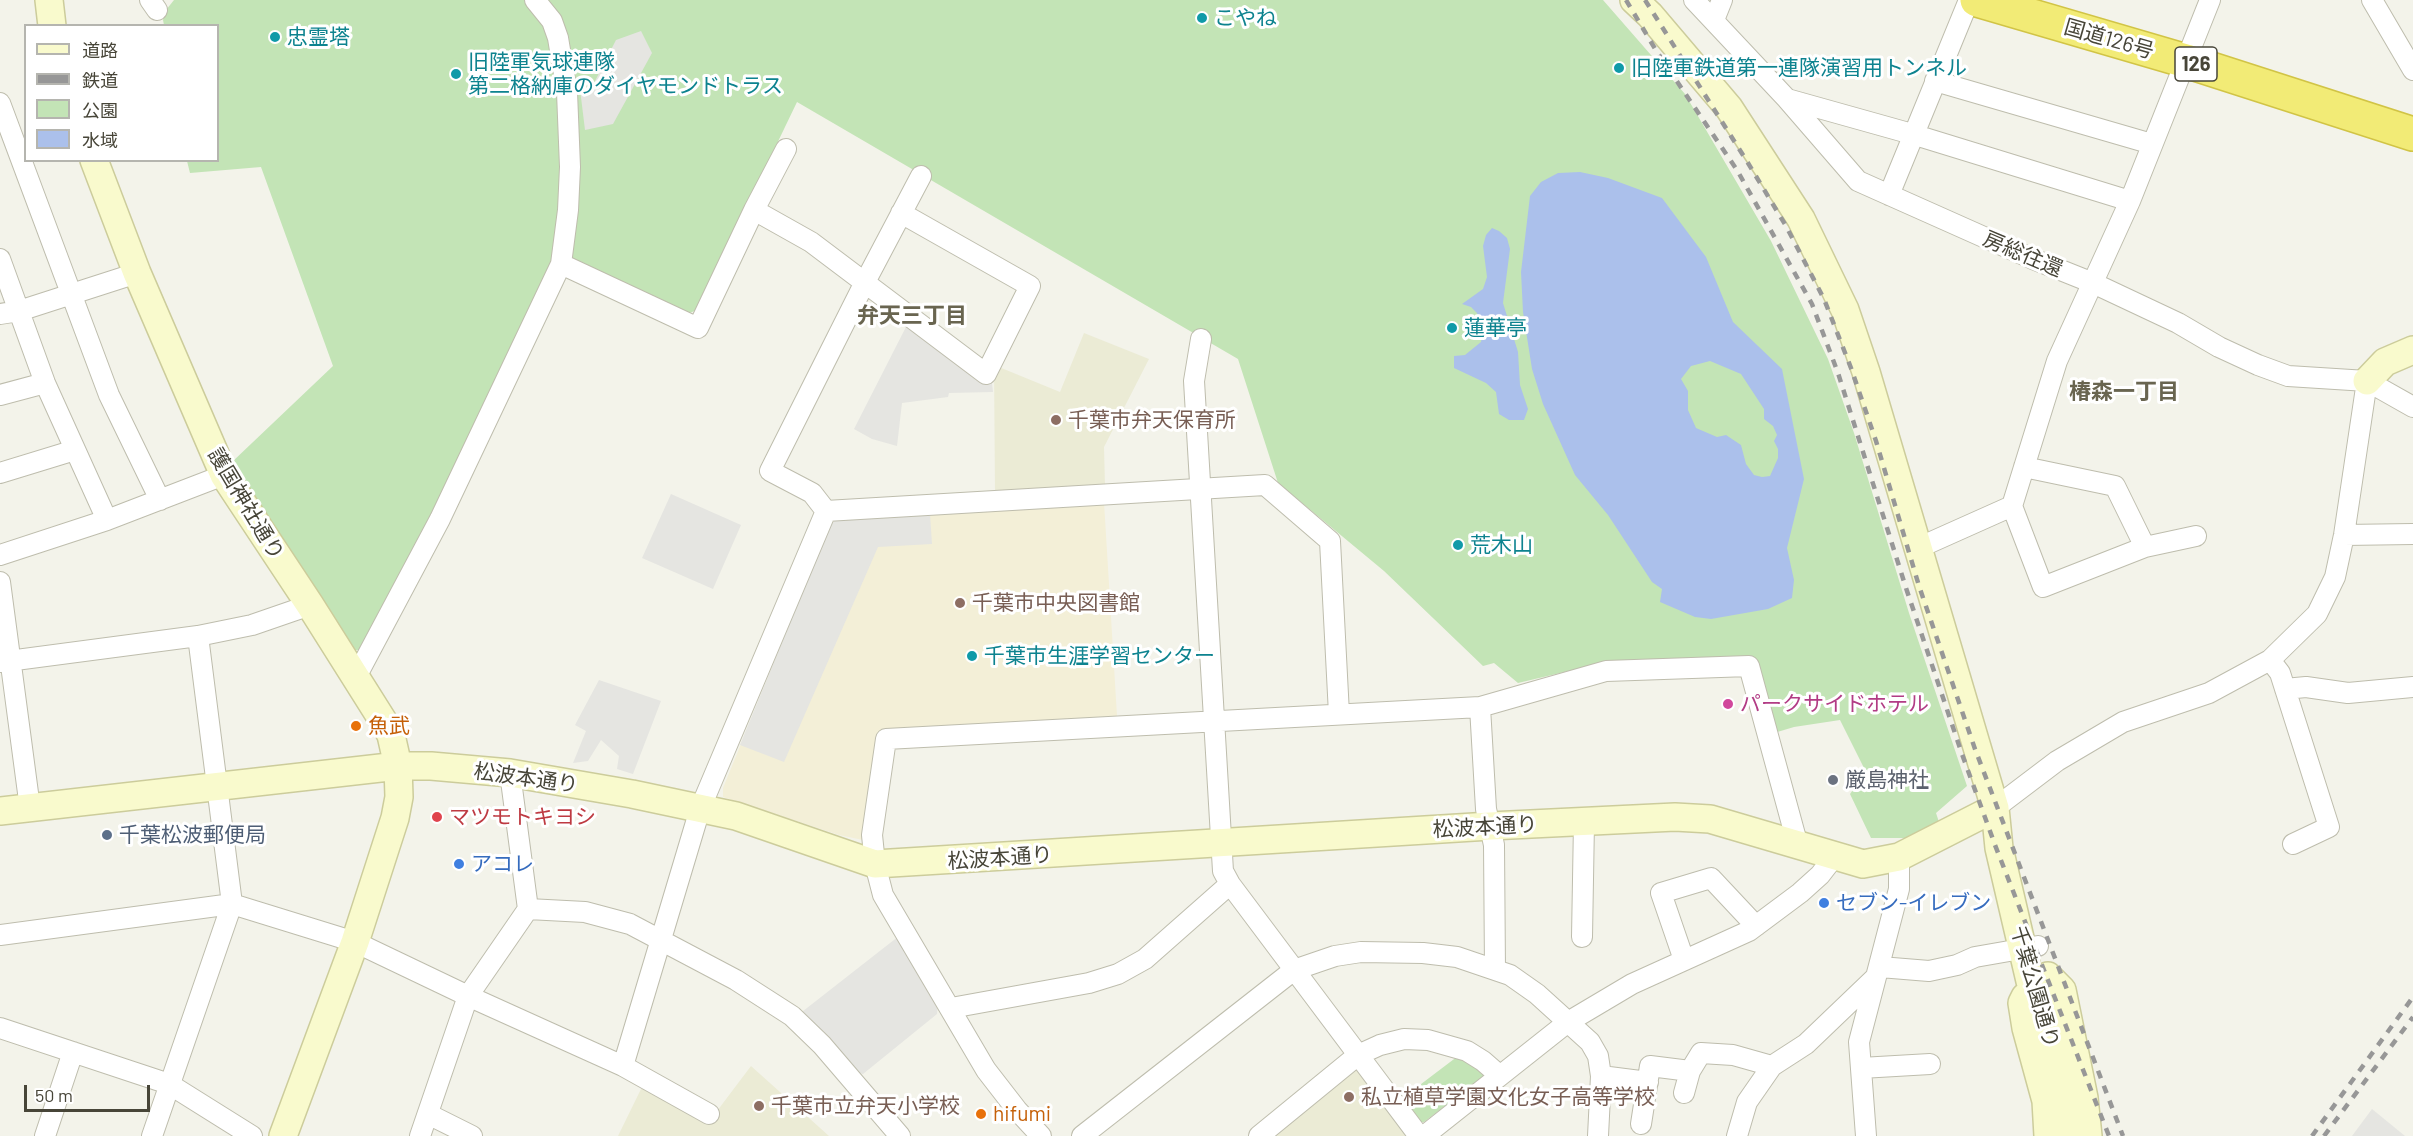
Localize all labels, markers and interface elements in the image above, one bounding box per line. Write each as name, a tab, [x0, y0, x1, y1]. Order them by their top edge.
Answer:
place label: こやね	[1214, 5, 1277, 31]
marker: こやね	[1195, 11, 1209, 25]
street label: 国道126号	[2061, 14, 2157, 64]
legend	[24, 24, 219, 162]
place label: 忠霊塔	[287, 24, 350, 50]
marker: 忠霊塔	[268, 30, 282, 44]
text: 道路	[82, 39, 118, 61]
road number: 126	[2175, 47, 2217, 81]
place label: 旧陸軍気球連隊 第二格納庫のダイヤモンドトラス	[468, 49, 783, 99]
place label: 旧陸軍鉄道第一連隊演習用トンネル	[1631, 55, 1967, 81]
marker: 旧陸軍鉄道第一連隊演習用トンネル	[1612, 61, 1626, 75]
marker: 旧陸軍気球連隊 第二格納庫のダイヤモンドトラス	[449, 67, 463, 81]
text: 鉄道	[82, 69, 118, 91]
text: 公園	[82, 99, 118, 121]
text: 水域	[82, 129, 118, 151]
street label: 房総往還	[1979, 226, 2067, 282]
district label: 弁天三丁目	[857, 303, 967, 329]
place label: 蓮華亭	[1464, 315, 1527, 341]
marker: 蓮華亭	[1445, 321, 1459, 335]
district label: 椿森一丁目	[2069, 379, 2179, 405]
place label: 千葉市弁天保育所	[1068, 407, 1236, 433]
marker: 千葉市弁天保育所	[1049, 413, 1063, 427]
street label: 護国神社通り	[203, 444, 289, 564]
place label: 荒木山	[1470, 532, 1533, 558]
marker: 荒木山	[1451, 538, 1465, 552]
place label: 千葉市中央図書館	[972, 590, 1140, 616]
marker: 千葉市中央図書館	[953, 596, 967, 610]
place label: 千葉市生涯学習センター	[984, 643, 1215, 669]
marker: 千葉市生涯学習センター	[965, 649, 979, 663]
place label: パークサイドホテル	[1740, 691, 1929, 717]
marker: パークサイドホテル	[1721, 697, 1735, 711]
place label: 魚武	[368, 713, 410, 739]
marker: 魚武	[349, 719, 363, 733]
street label: 松波本通り	[472, 758, 580, 798]
place label: 厳島神社	[1845, 767, 1929, 793]
marker: 厳島神社	[1826, 773, 1840, 787]
place label: マツモトキヨシ	[449, 804, 596, 830]
marker: マツモトキヨシ	[430, 810, 444, 824]
street label: 松波本通り	[1432, 812, 1538, 842]
place label: 千葉松波郵便局	[119, 822, 266, 848]
marker: 千葉松波郵便局	[100, 828, 114, 842]
street label: 松波本通り	[947, 842, 1053, 874]
place label: アコレ	[471, 851, 534, 877]
marker: アコレ	[452, 857, 466, 871]
place label: セブン-イレブン	[1836, 890, 1991, 916]
marker: セブン-イレブン	[1817, 896, 1831, 910]
street label: 千葉公園通り	[2006, 923, 2064, 1051]
scale bar	[27, 1073, 153, 1111]
text: 50 m	[35, 1084, 73, 1106]
place label: 私立植草学園文化女子高等学校	[1361, 1084, 1655, 1110]
marker: 私立植草学園文化女子高等学校	[1342, 1090, 1356, 1104]
place label: 千葉市立弁天小学校	[771, 1093, 960, 1119]
marker: 千葉市立弁天小学校	[752, 1099, 766, 1113]
place label: hifumi	[993, 1101, 1051, 1127]
marker: hifumi	[974, 1107, 988, 1121]

